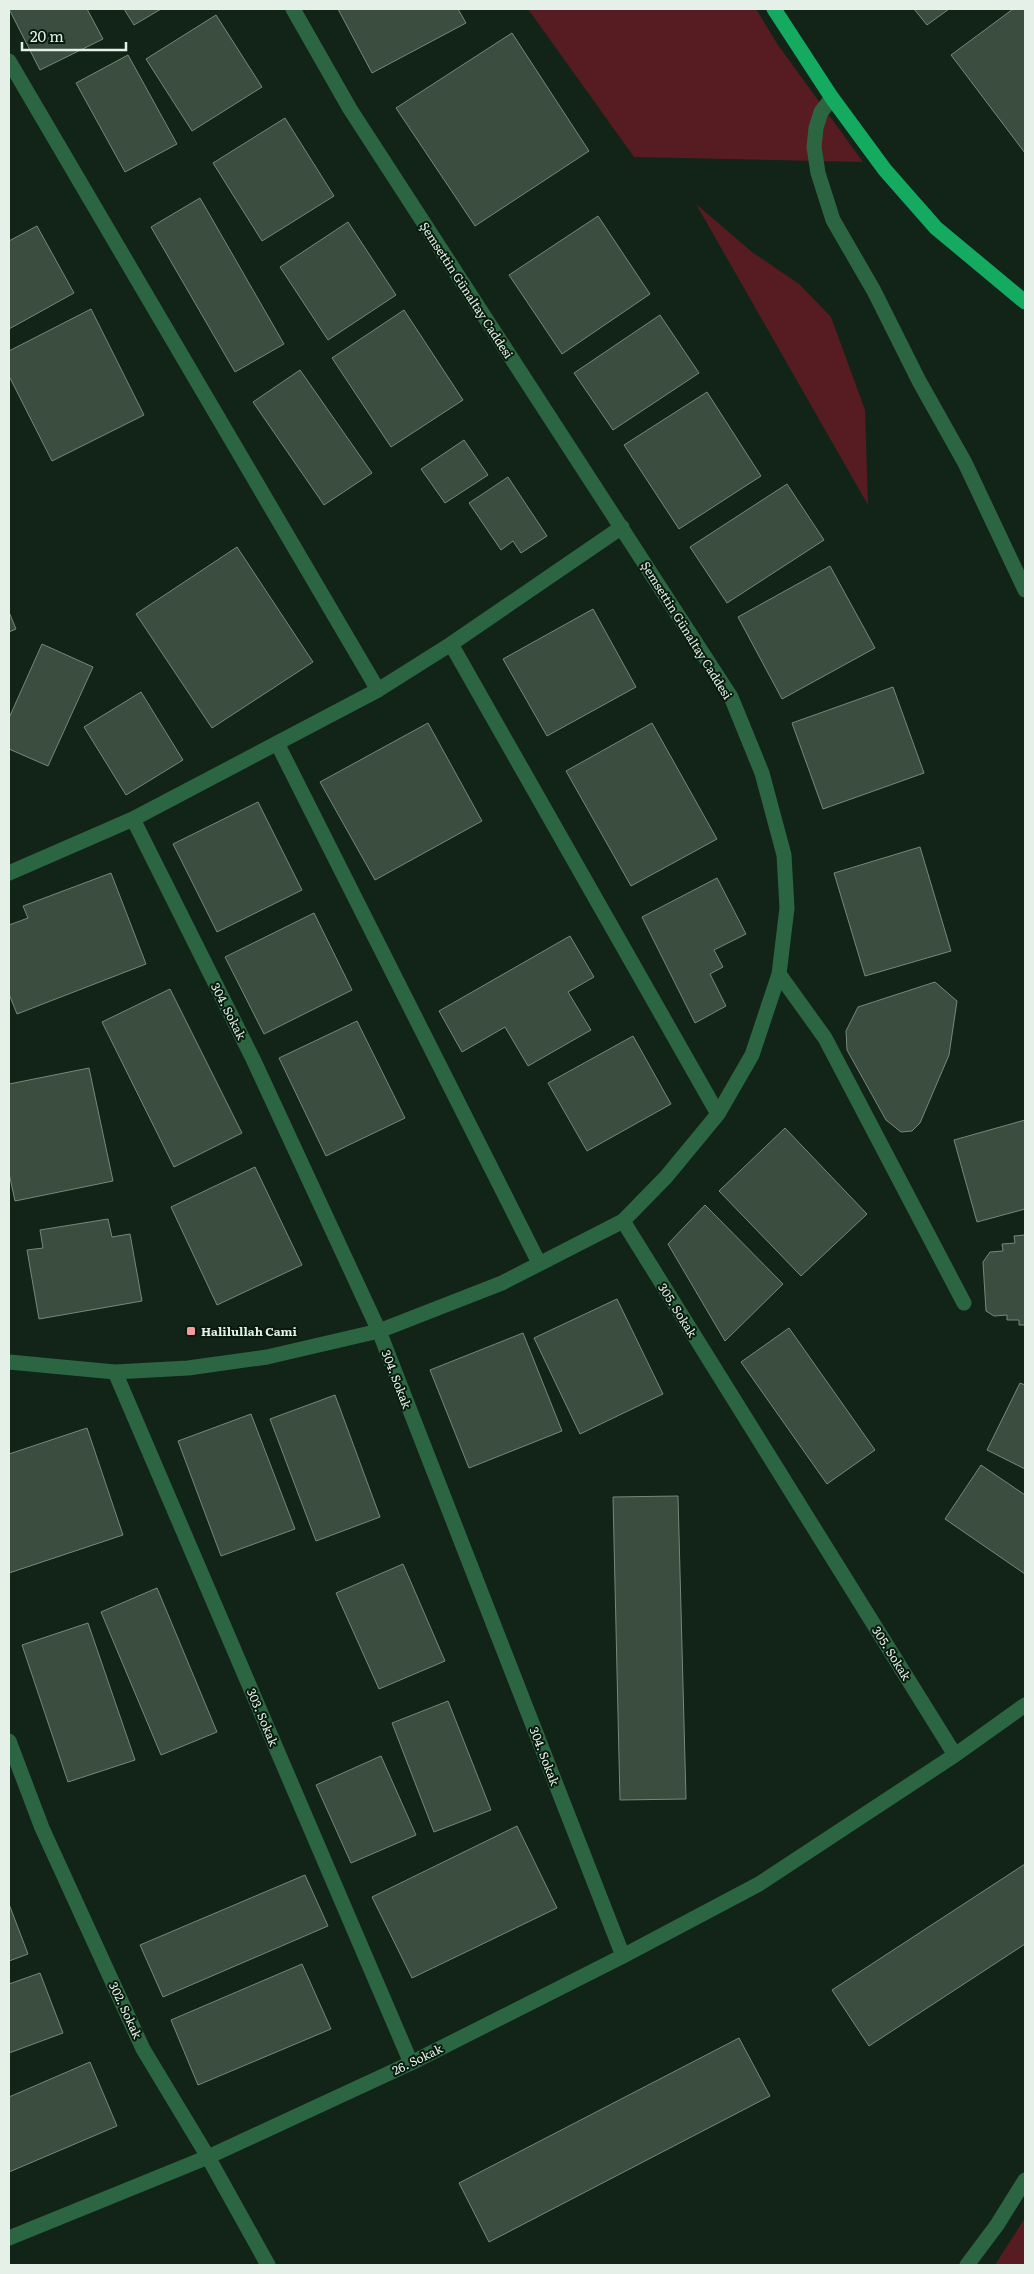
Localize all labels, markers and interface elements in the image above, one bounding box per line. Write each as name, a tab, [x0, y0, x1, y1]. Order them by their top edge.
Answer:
scale bar	[22, 20, 126, 52]
text: 20 m	[30, 24, 64, 47]
street label: Şemsettin Günaltay Caddesi	[416, 218, 518, 362]
street label: Şemsettin Günaltay Caddesi	[637, 558, 737, 702]
street label: 304. Sokak	[207, 979, 251, 1043]
street label: 305. Sokak	[654, 1279, 702, 1341]
place label: Halilullah Cami	[201, 1322, 298, 1340]
marker: Halilullah Cami	[185, 1325, 197, 1337]
street label: 304. Sokak	[378, 1347, 417, 1412]
street label: 305. Sokak	[868, 1622, 916, 1684]
street label: 303. Sokak	[243, 1685, 284, 1749]
street label: 304. Sokak	[526, 1724, 565, 1789]
street label: 302. Sokak	[105, 1979, 147, 2042]
street label: 26. Sokak	[389, 2039, 446, 2079]

